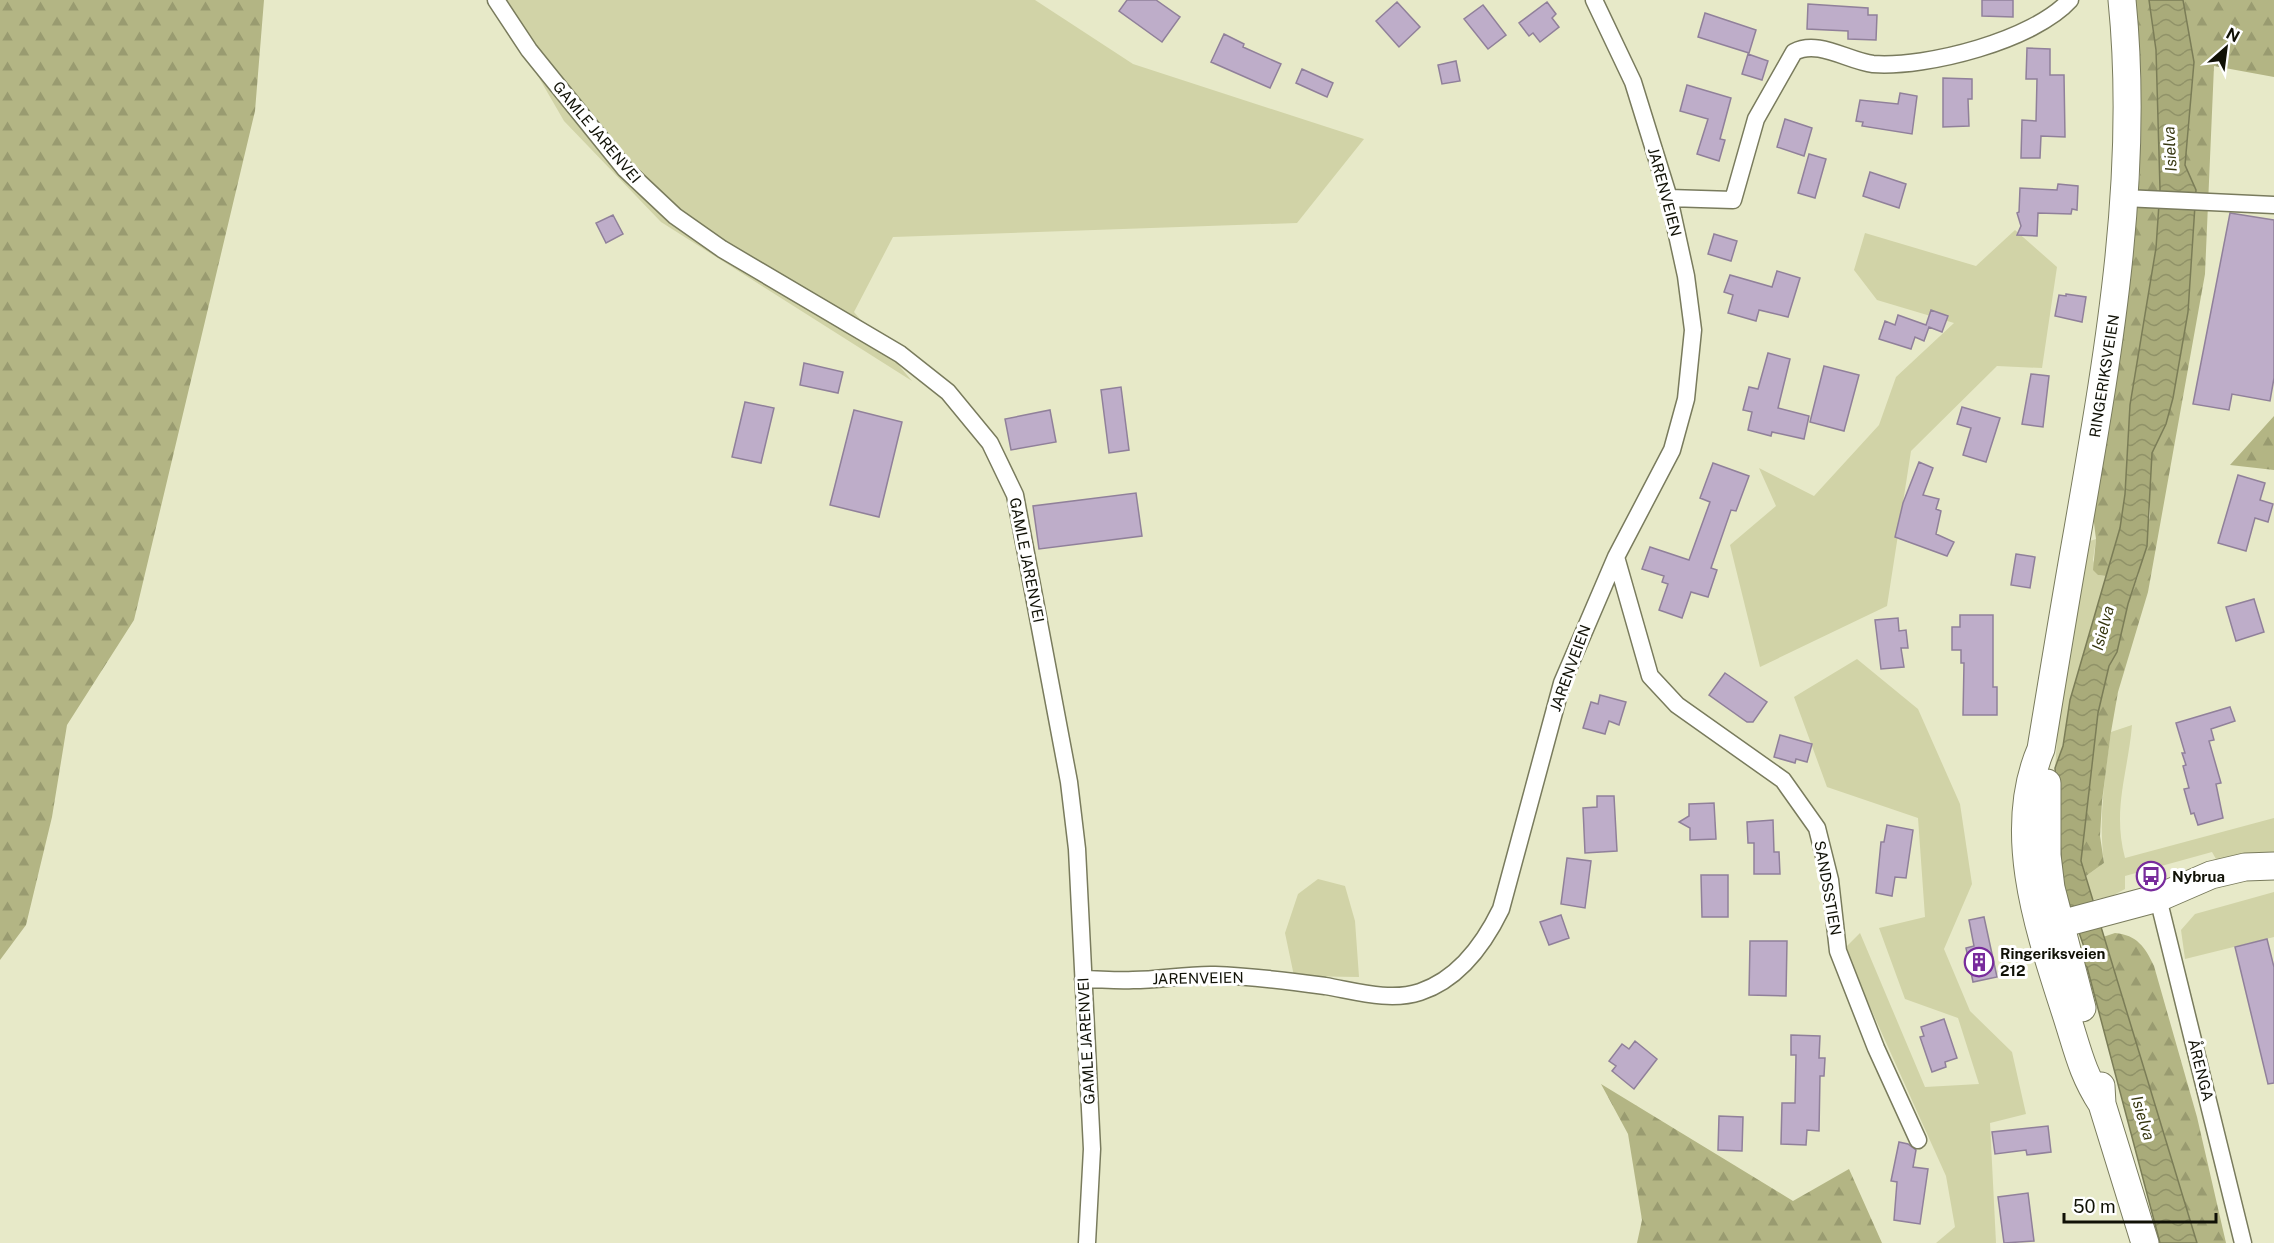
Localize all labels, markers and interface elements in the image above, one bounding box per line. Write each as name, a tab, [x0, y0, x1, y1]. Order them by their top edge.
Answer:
north arrow	[2196, 18, 2256, 78]
text: N	[2223, 24, 2243, 47]
street label: GAMLE JARENVEI	[550, 78, 644, 186]
water label: Isielva	[2159, 126, 2181, 172]
street label: JARENVEIEN	[1645, 146, 1685, 238]
street label: RINGERIKSVEIEN	[2086, 313, 2122, 439]
street label: GAMLE JARENVEI	[1007, 496, 1047, 624]
water label: Isielva	[2088, 604, 2118, 652]
street label: JARENVEIEN	[1546, 622, 1594, 714]
street label: SANDSSTIEN	[1811, 839, 1845, 937]
bus stop icon: Nybrua	[2135, 860, 2167, 892]
place label: Nybrua	[2172, 868, 2225, 885]
place label: Ringeriksveien 212	[2000, 945, 2106, 979]
building icon: Ringeriksveien 212	[1963, 946, 1995, 978]
street label: JARENVEIEN	[1152, 969, 1244, 987]
street label: GAMLE JARENVEI	[1074, 977, 1098, 1105]
street label: ÅRENGA	[2185, 1037, 2218, 1103]
water label: Isielva	[2127, 1093, 2159, 1143]
scale bar	[2064, 1186, 2216, 1224]
text: 50 m	[2073, 1196, 2116, 1217]

